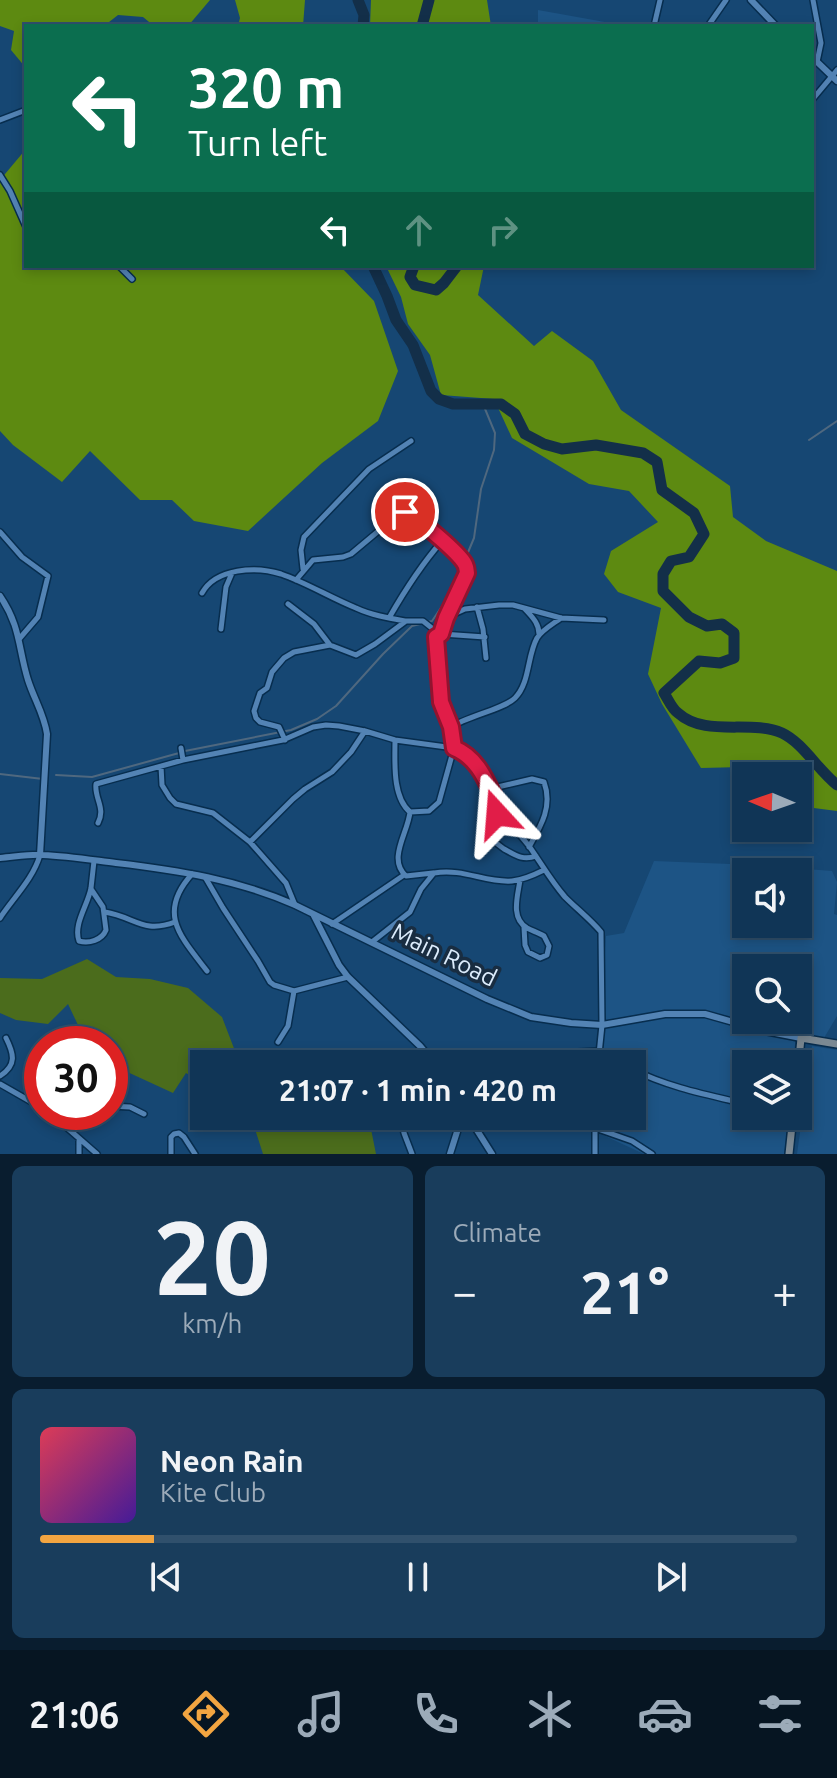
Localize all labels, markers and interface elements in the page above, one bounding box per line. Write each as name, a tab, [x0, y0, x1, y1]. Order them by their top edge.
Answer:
icon: left	[56, 56, 160, 160]
text: 320 m	[188, 56, 344, 119]
text: Turn left	[188, 122, 327, 163]
icon: left	[313, 208, 357, 252]
icon: ahead	[397, 208, 441, 252]
icon: right	[481, 208, 525, 252]
pin	[371, 478, 439, 546]
icon: arrive	[383, 490, 427, 534]
north arrow	[732, 762, 812, 842]
map controls	[732, 762, 812, 1130]
position arrow	[455, 772, 539, 856]
button: sound	[732, 858, 812, 938]
street label: Main Road	[387, 918, 501, 992]
button: search	[732, 954, 812, 1034]
speed limit sign: 30	[24, 1026, 128, 1130]
button: layers	[732, 1050, 812, 1130]
text: 21:07 · 1 min · 420 m	[279, 1073, 557, 1107]
text: 20	[154, 1198, 271, 1315]
text: Climate	[453, 1218, 542, 1247]
text: 21°	[580, 1258, 669, 1325]
text: −	[453, 1267, 477, 1316]
text: +	[772, 1267, 797, 1316]
text: km/h	[182, 1309, 242, 1338]
text: Neon Rain	[160, 1444, 304, 1478]
text: Kite Club	[160, 1478, 266, 1507]
icon: previous	[144, 1555, 188, 1599]
icon: pause	[396, 1555, 440, 1599]
icon: next	[649, 1555, 693, 1599]
icon: directions	[178, 1686, 234, 1742]
icon: music	[293, 1686, 349, 1742]
icon: phone	[408, 1686, 464, 1742]
icon: climate	[522, 1686, 578, 1742]
icon: car	[637, 1686, 693, 1742]
icon: filters	[752, 1686, 808, 1742]
text: 21:06	[29, 1694, 119, 1735]

